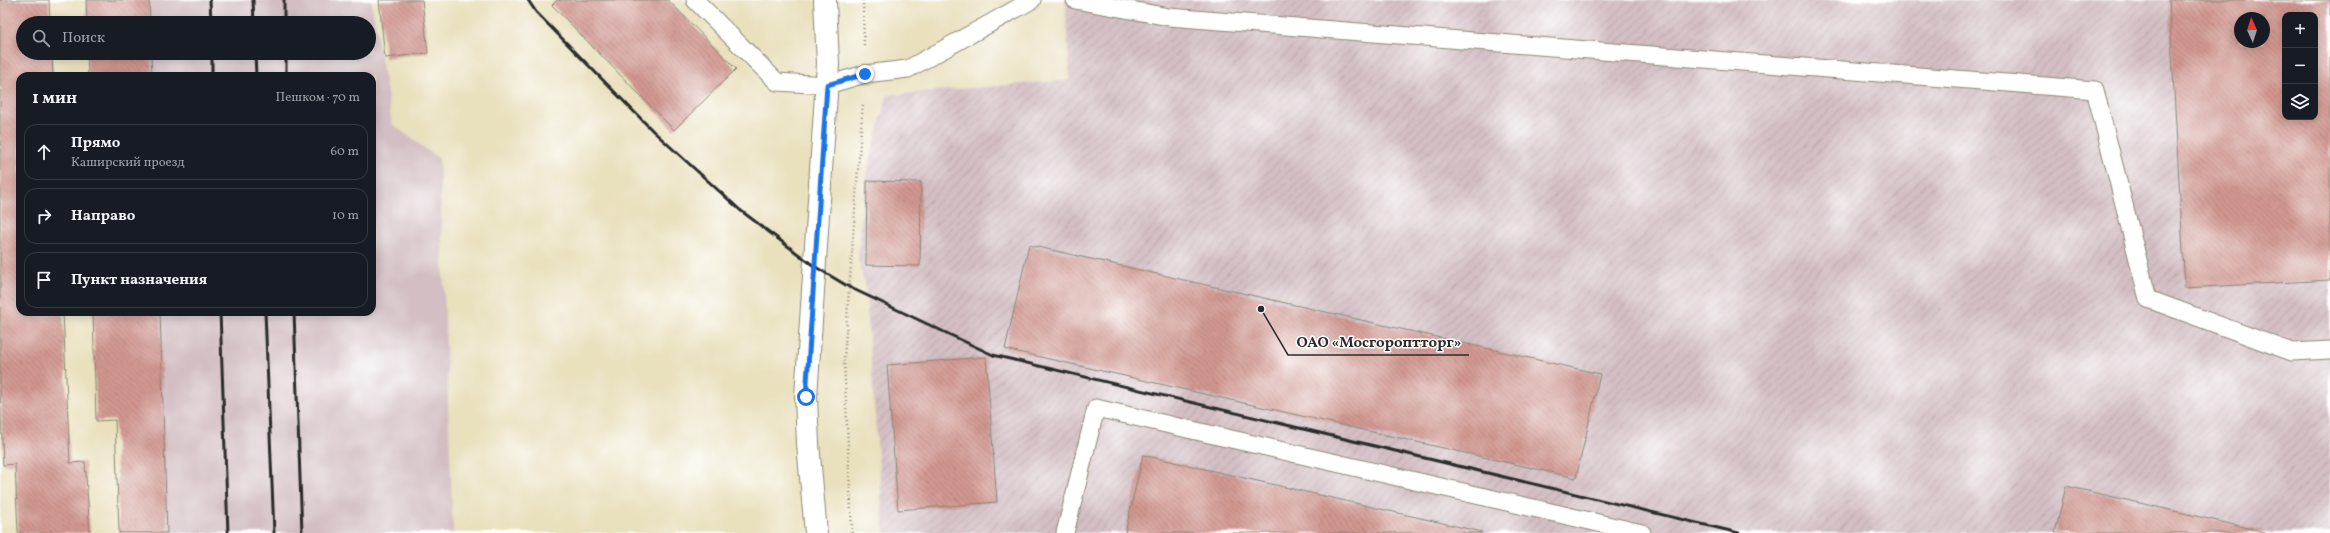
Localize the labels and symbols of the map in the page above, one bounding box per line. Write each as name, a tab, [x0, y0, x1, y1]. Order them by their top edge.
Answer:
north arrow	[2234, 12, 2270, 48]
route end	[856, 65, 874, 83]
callout: ОАО «Мосгороптторг»	[1288, 328, 1469, 355]
text: ОАО «Мосгороптторг»	[1297, 333, 1461, 354]
route start	[797, 388, 815, 406]

